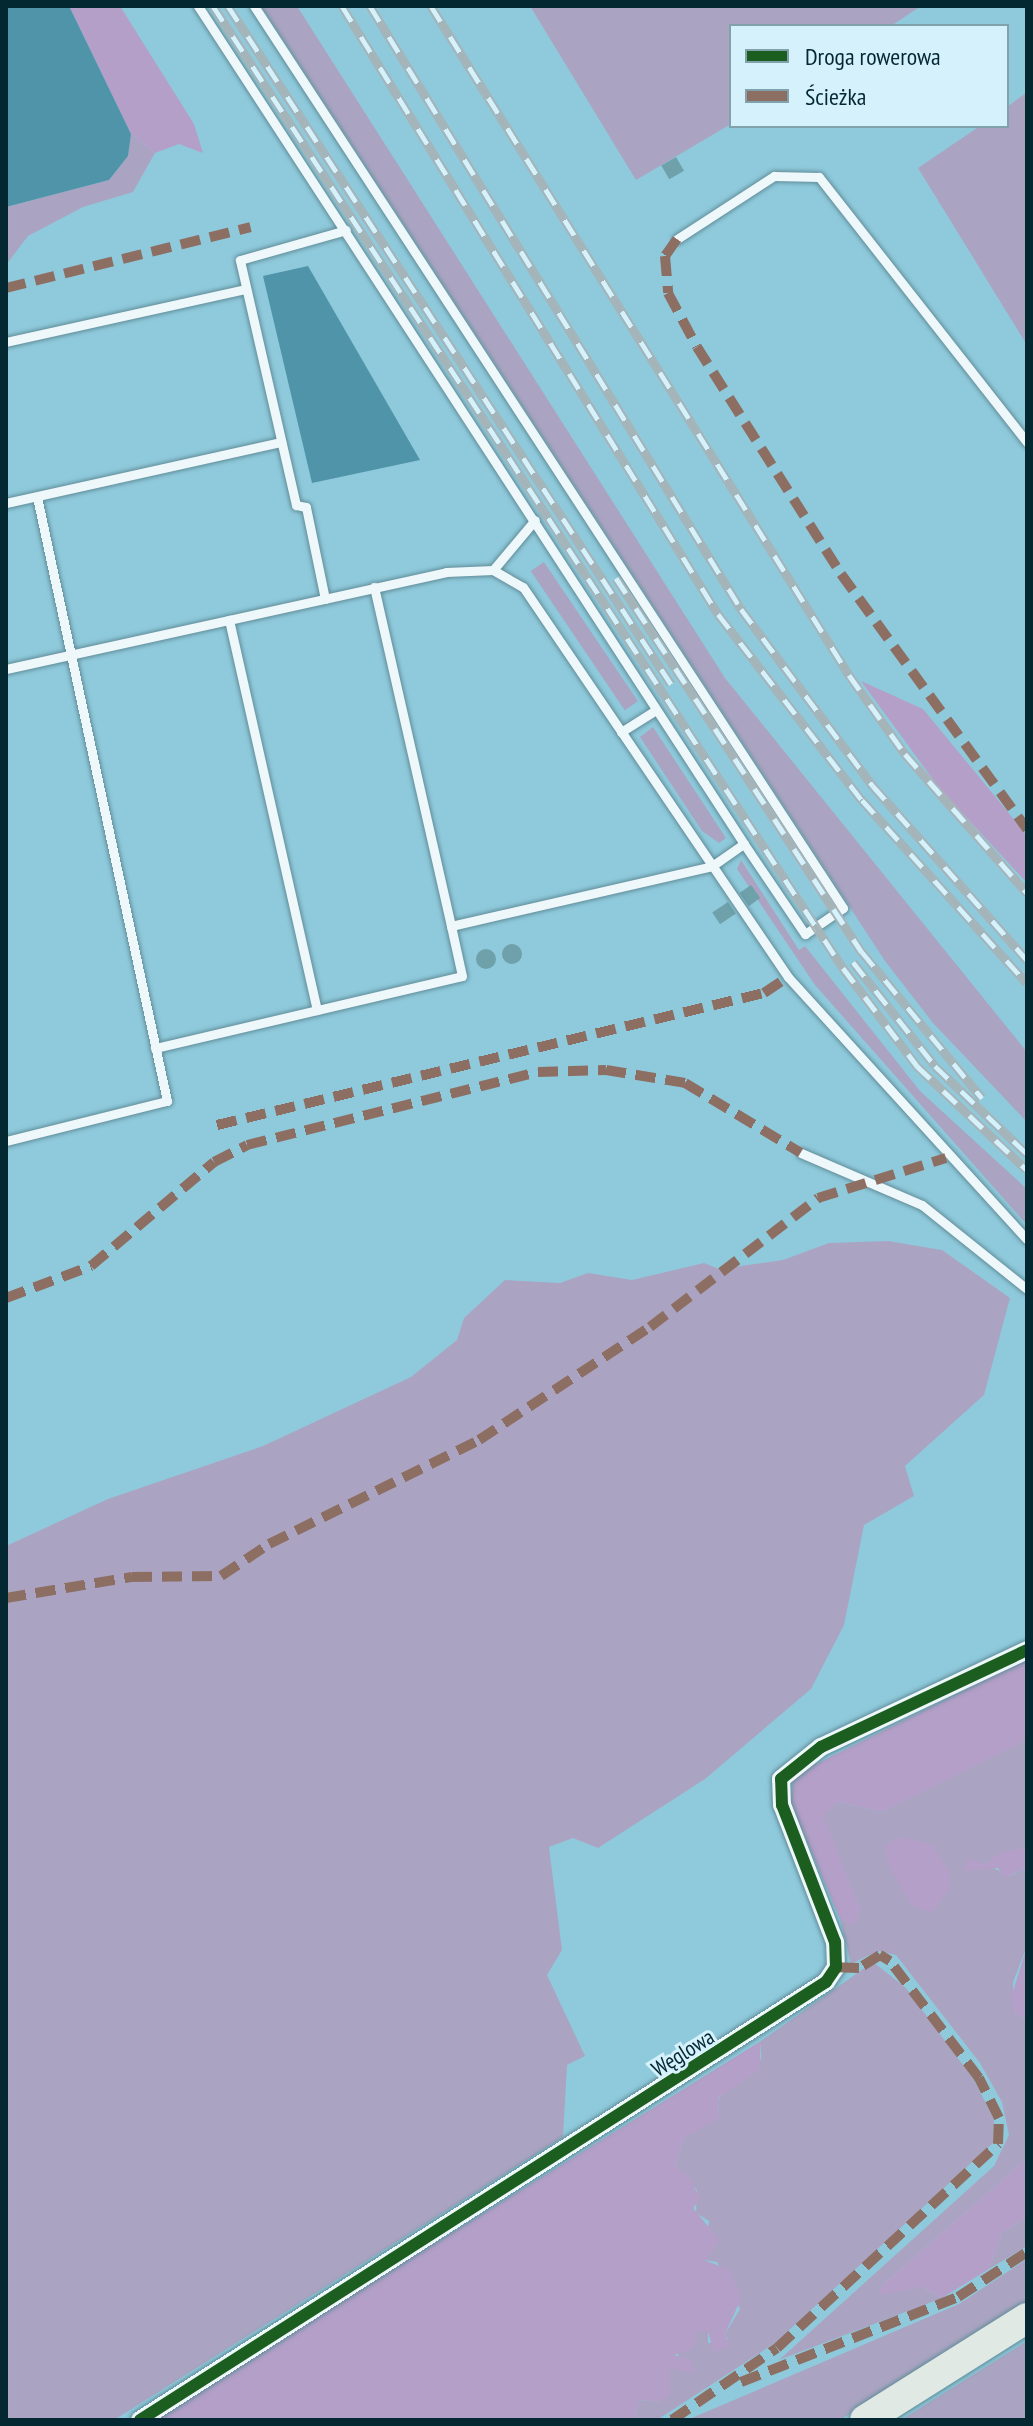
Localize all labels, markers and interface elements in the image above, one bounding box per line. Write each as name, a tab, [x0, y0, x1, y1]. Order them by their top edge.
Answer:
legend	[729, 24, 1009, 128]
text: Droga rowerowa	[805, 41, 941, 72]
text: Ścieżka	[805, 81, 866, 112]
street label: Węglowa	[647, 2024, 719, 2082]

